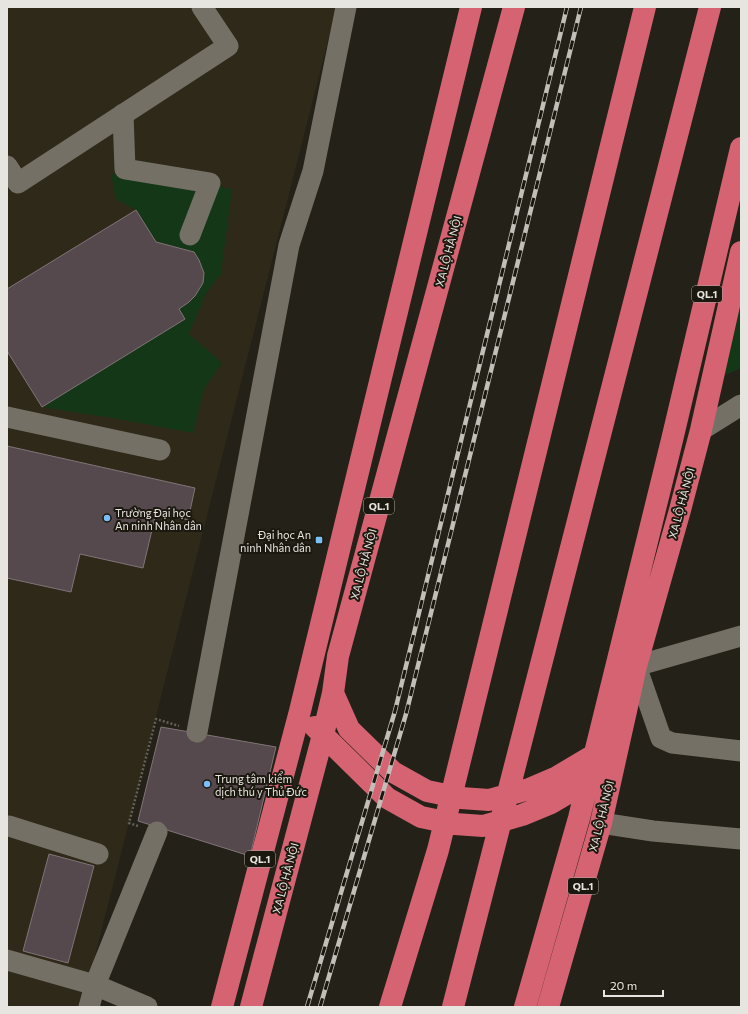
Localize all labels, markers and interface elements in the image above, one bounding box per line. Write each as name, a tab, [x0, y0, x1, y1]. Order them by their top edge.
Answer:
street label: XA LỘ HÀ NỘI	[431, 214, 464, 288]
road number: QL.1	[692, 286, 722, 302]
street label: XA LỘ HÀ NỘI	[664, 466, 697, 540]
road number: QL.1	[364, 498, 394, 514]
place label: Trường Đại học An ninh Nhân dân	[115, 506, 202, 532]
marker: Trường Đại học An ninh Nhân dân	[102, 513, 112, 523]
street label: XA LỘ HÀ NỘI	[346, 527, 379, 601]
place label: Đại học An ninh Nhân dân	[240, 528, 311, 554]
marker: Đại học An ninh Nhân dân	[314, 535, 324, 545]
place label: Trung tâm kiểm dịch thú y Thủ Đức	[215, 771, 307, 798]
marker: Trung tâm kiểm dịch thú y Thủ Đức	[202, 779, 212, 789]
street label: XA LỘ HÀ NỘI	[585, 779, 616, 853]
street label: XA LỘ HÀ NỘI	[268, 841, 301, 915]
road number: QL.1	[245, 851, 275, 867]
road number: QL.1	[568, 878, 598, 894]
scale bar	[604, 972, 663, 998]
text: 20 m	[610, 978, 637, 992]

